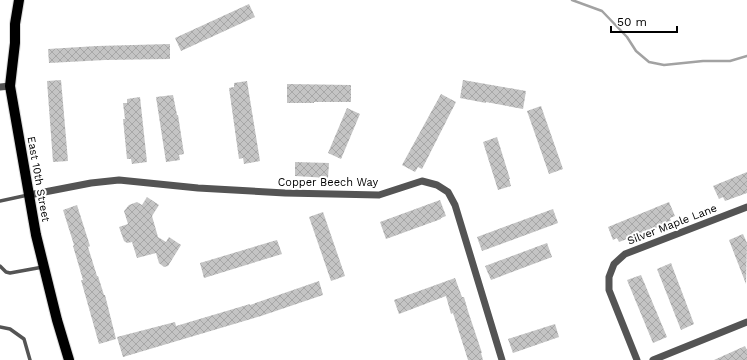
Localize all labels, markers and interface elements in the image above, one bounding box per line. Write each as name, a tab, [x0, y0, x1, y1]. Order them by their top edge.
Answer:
scale bar	[611, 8, 677, 34]
text: 50 m	[617, 15, 647, 29]
street label: East 10th Street	[25, 135, 52, 223]
street label: Copper Beech Way	[278, 176, 378, 189]
street label: Silver Maple Lane	[626, 201, 719, 248]

